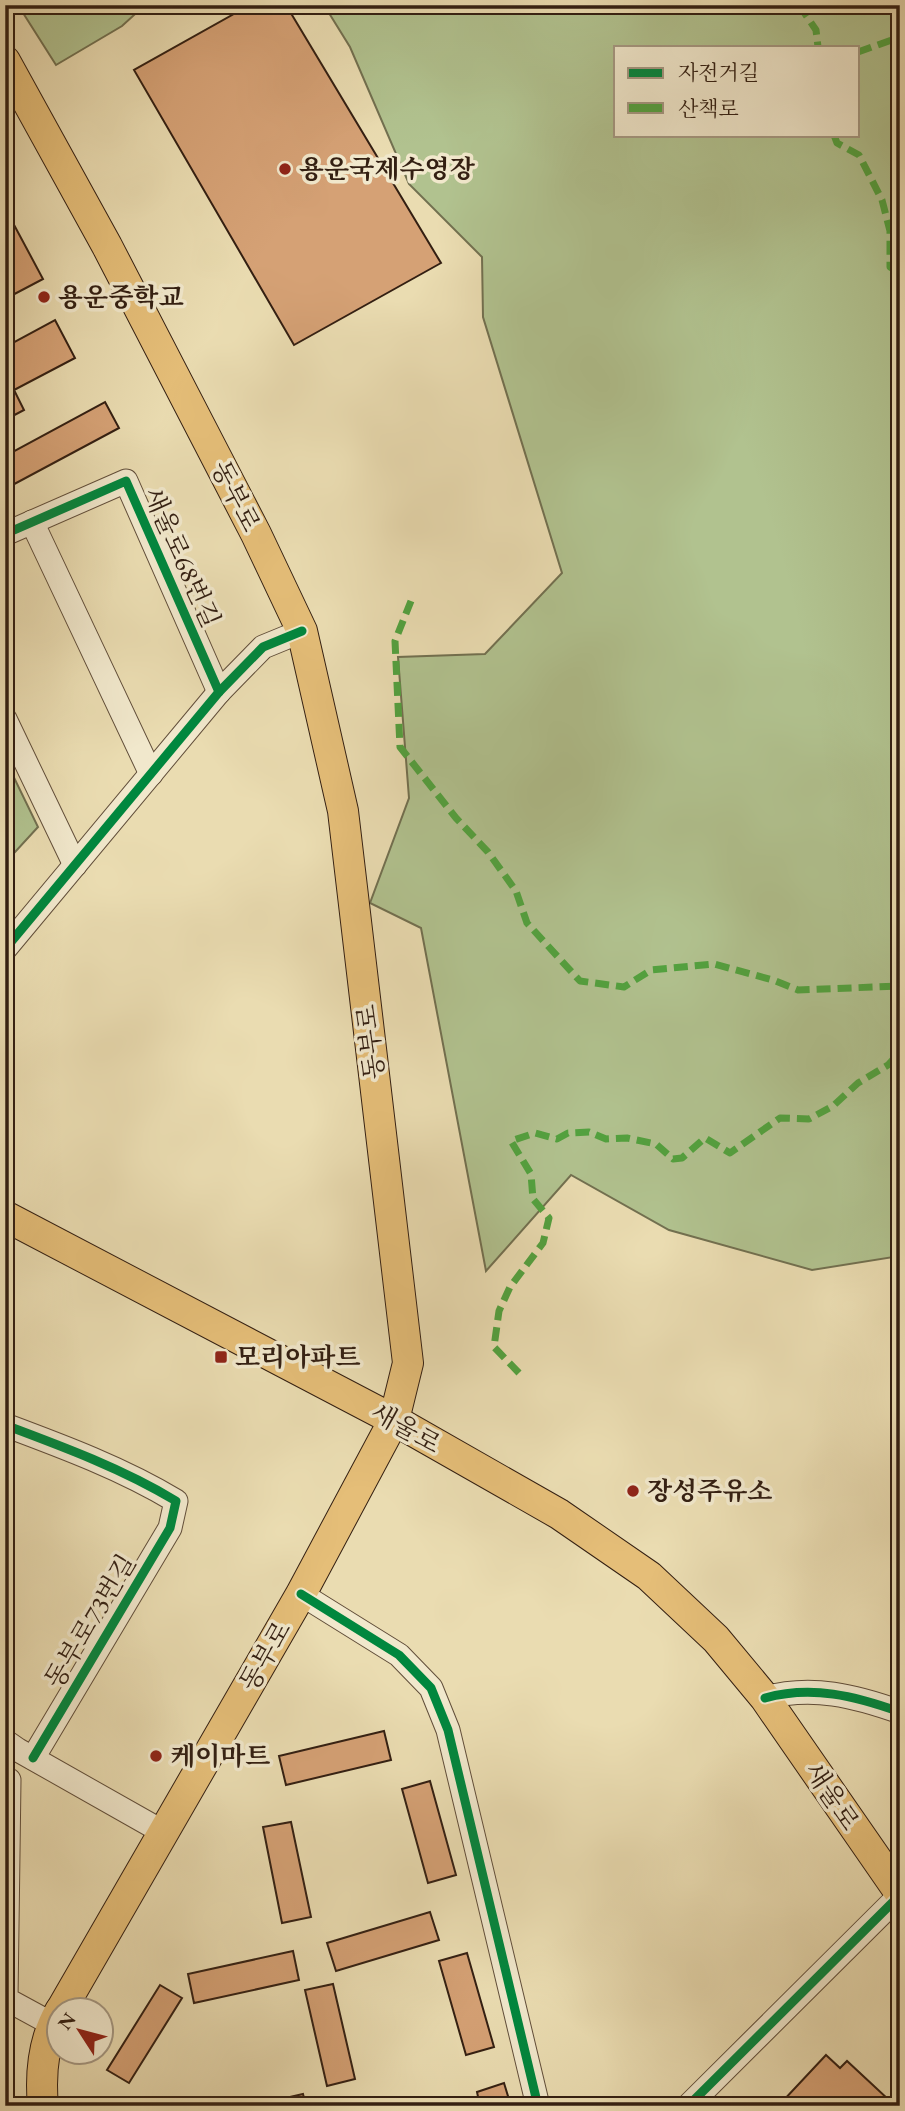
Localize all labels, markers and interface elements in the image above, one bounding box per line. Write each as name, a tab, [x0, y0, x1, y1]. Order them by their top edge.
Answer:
legend	[614, 46, 860, 136]
text: 자전거길	[678, 59, 759, 86]
text: 산책로	[678, 95, 739, 122]
place label: 용운국제수영장	[299, 152, 476, 186]
marker: 용운국제수영장	[277, 161, 293, 177]
place label: 용운중학교	[58, 280, 184, 314]
marker: 용운중학교	[36, 289, 52, 305]
street label: 동부로	[204, 455, 268, 537]
street label: 새울로68번길	[136, 481, 228, 633]
street label: 동부로	[349, 1003, 391, 1081]
place label: 모리아파트	[235, 1340, 361, 1374]
marker: 모리아파트	[213, 1349, 229, 1365]
street label: 새울로	[365, 1395, 447, 1461]
place label: 장성주유소	[647, 1474, 773, 1508]
marker: 장성주유소	[625, 1483, 641, 1499]
street label: 동부로73번길	[37, 1548, 143, 1694]
street label: 동부로	[231, 1615, 299, 1697]
place label: 케이마트	[170, 1739, 270, 1773]
marker: 케이마트	[148, 1748, 164, 1764]
street label: 새울로	[797, 1755, 867, 1837]
north arrow	[46, 1996, 116, 2066]
text: N	[52, 2007, 82, 2035]

